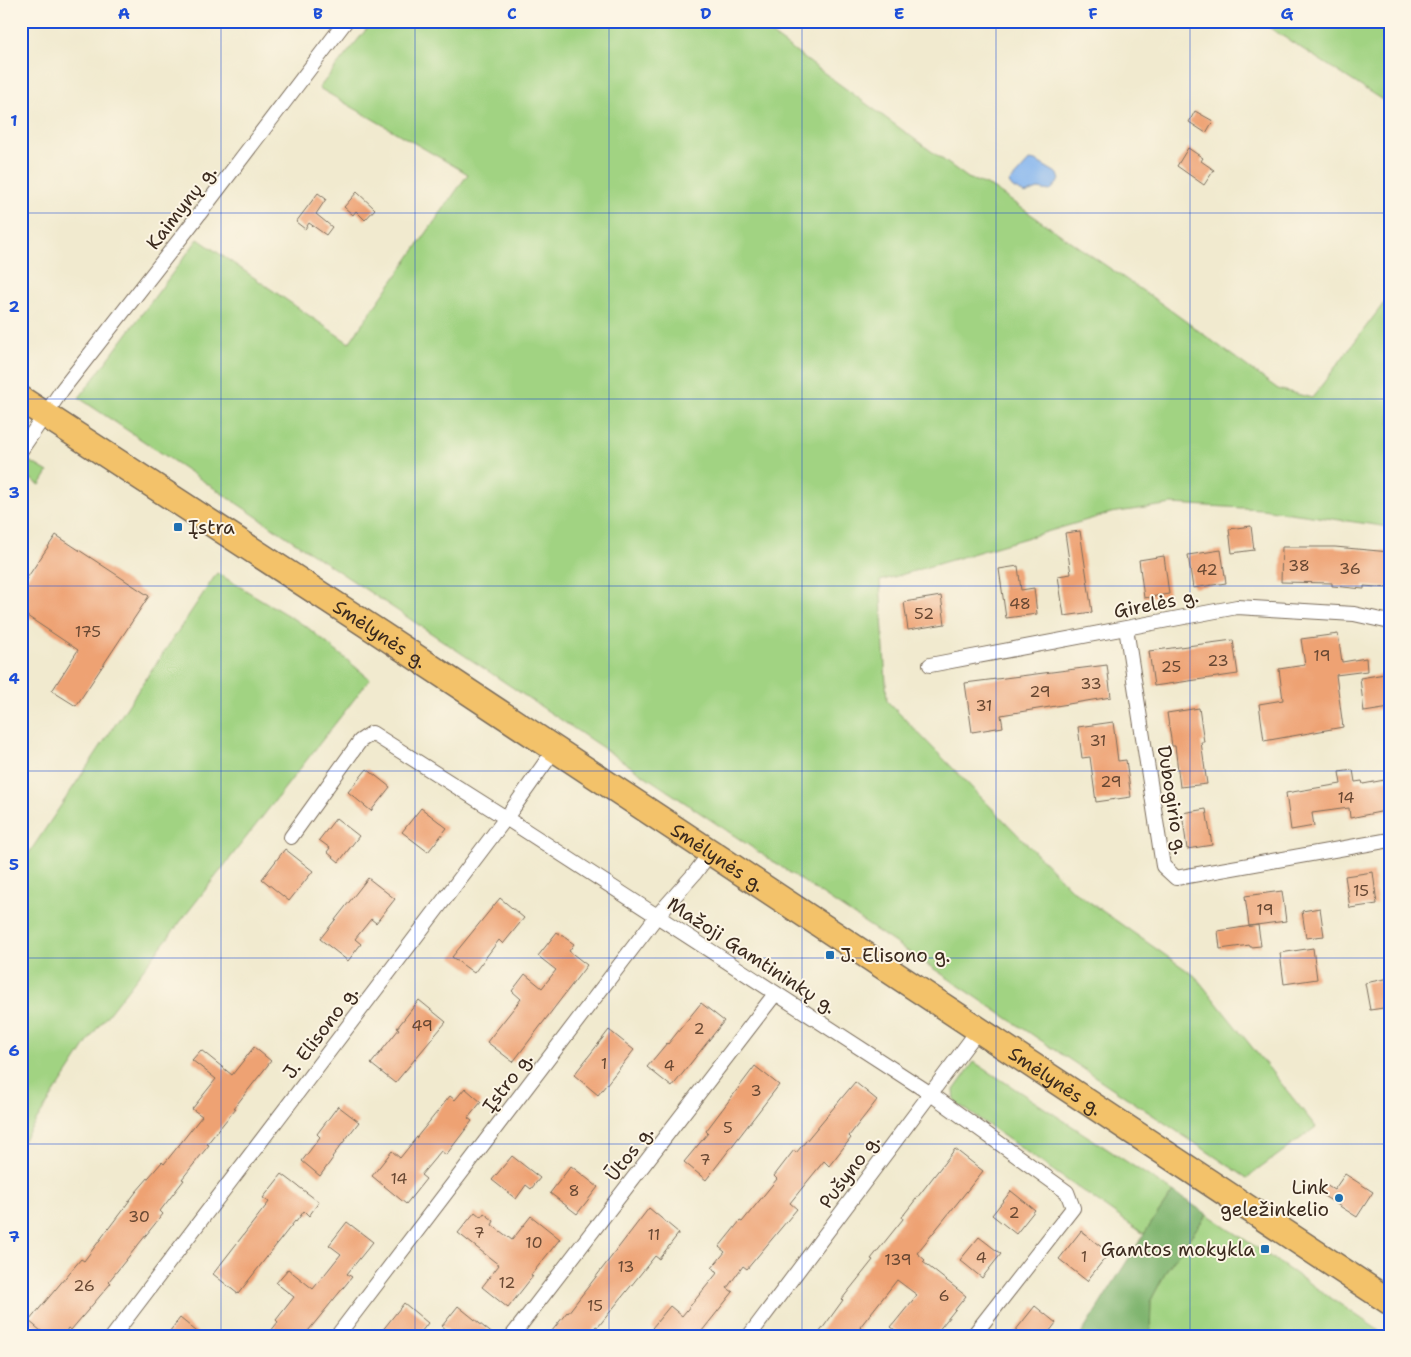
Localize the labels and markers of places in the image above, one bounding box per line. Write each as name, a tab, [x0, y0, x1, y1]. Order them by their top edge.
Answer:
place label: Įstra	[188, 515, 235, 540]
marker: Įstra	[172, 521, 184, 533]
place label: J. Elisono g.	[840, 943, 950, 968]
marker: J. Elisono g.	[824, 949, 836, 961]
place label: Link geležinkelio	[1220, 1175, 1329, 1222]
marker: Link geležinkelio	[1333, 1192, 1345, 1204]
place label: Gamtos mokykla	[1101, 1237, 1255, 1262]
marker: Gamtos mokykla	[1259, 1243, 1271, 1255]

